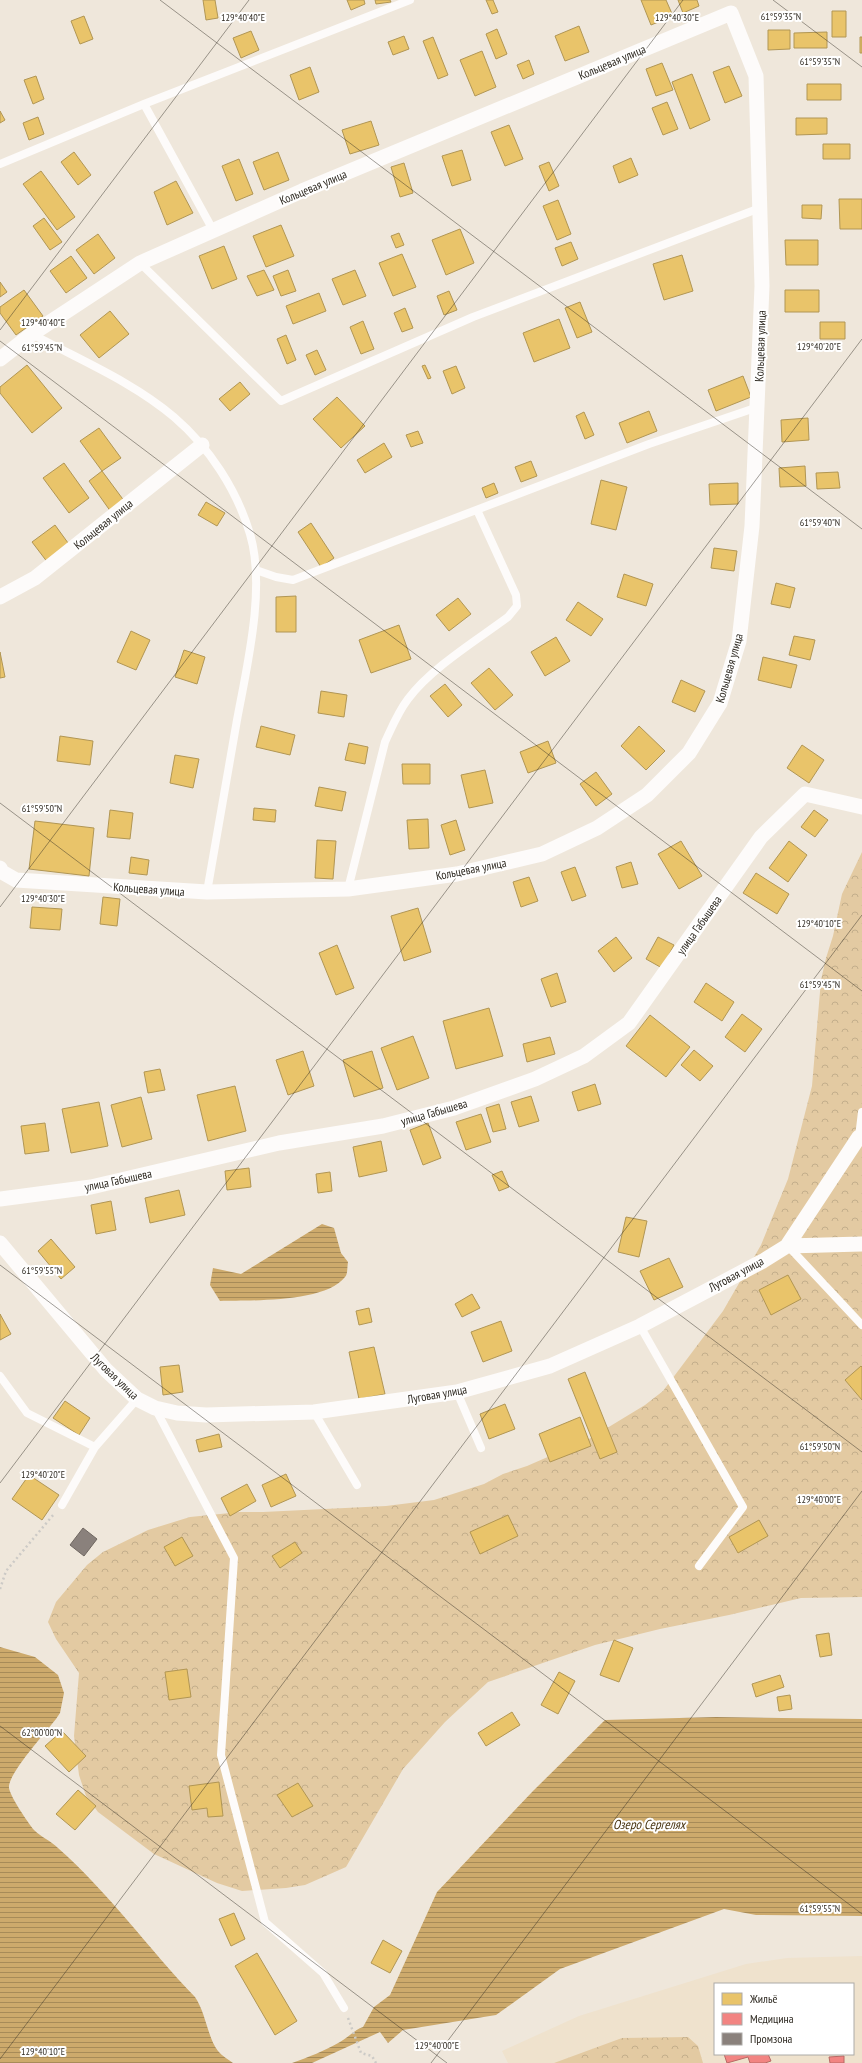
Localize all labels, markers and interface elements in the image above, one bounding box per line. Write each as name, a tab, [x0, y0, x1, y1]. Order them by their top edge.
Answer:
text: 61°59'35"N	[761, 10, 801, 23]
text: 129°40'40"E	[221, 11, 265, 24]
text: 129°40'30"E	[655, 11, 699, 24]
street label: Кольцевая улица	[576, 41, 648, 83]
text: 61°59'35"N	[800, 55, 840, 68]
street label: Кольцевая улица	[277, 166, 349, 208]
street label: Кольцевая улица	[751, 310, 769, 382]
text: 129°40'40"E	[21, 316, 65, 329]
text: 129°40'20"E	[797, 340, 841, 353]
text: 61°59'45"N	[22, 341, 62, 354]
street label: Кольцевая улица	[70, 496, 136, 552]
text: 61°59'40"N	[800, 516, 840, 529]
street label: Кольцевая улица	[712, 631, 746, 704]
text: 61°59'50"N	[22, 802, 62, 815]
street label: Кольцевая улица	[434, 855, 508, 883]
street label: Кольцевая улица	[113, 879, 185, 899]
text: 129°40'30"E	[21, 892, 65, 905]
street label: улица Габышева	[673, 892, 725, 957]
text: 129°40'10"E	[797, 917, 841, 930]
text: 61°59'45"N	[800, 978, 840, 991]
street label: улица Габышева	[399, 1095, 469, 1129]
street label: улица Габышева	[83, 1166, 153, 1194]
street label: Луговая улица	[705, 1253, 766, 1295]
text: 61°59'55"N	[22, 1264, 62, 1277]
street label: Луговая улица	[87, 1349, 142, 1403]
street label: Луговая улица	[405, 1381, 468, 1407]
text: 61°59'50"N	[800, 1440, 840, 1453]
text: 129°40'20"E	[21, 1468, 65, 1481]
text: 129°40'00"E	[797, 1493, 841, 1506]
text: 62°00'00"N	[22, 1726, 62, 1739]
water label: Озеро Сергелях	[613, 1816, 687, 1833]
text: 61°59'55"N	[800, 1902, 840, 1915]
legend	[714, 1983, 854, 2055]
text: Жильё	[749, 1991, 777, 2006]
text: Медицина	[750, 2011, 794, 2026]
text: Промзона	[750, 2031, 793, 2046]
text: 129°40'00"E	[415, 2039, 459, 2052]
text: 129°40'10"E	[21, 2045, 65, 2058]

